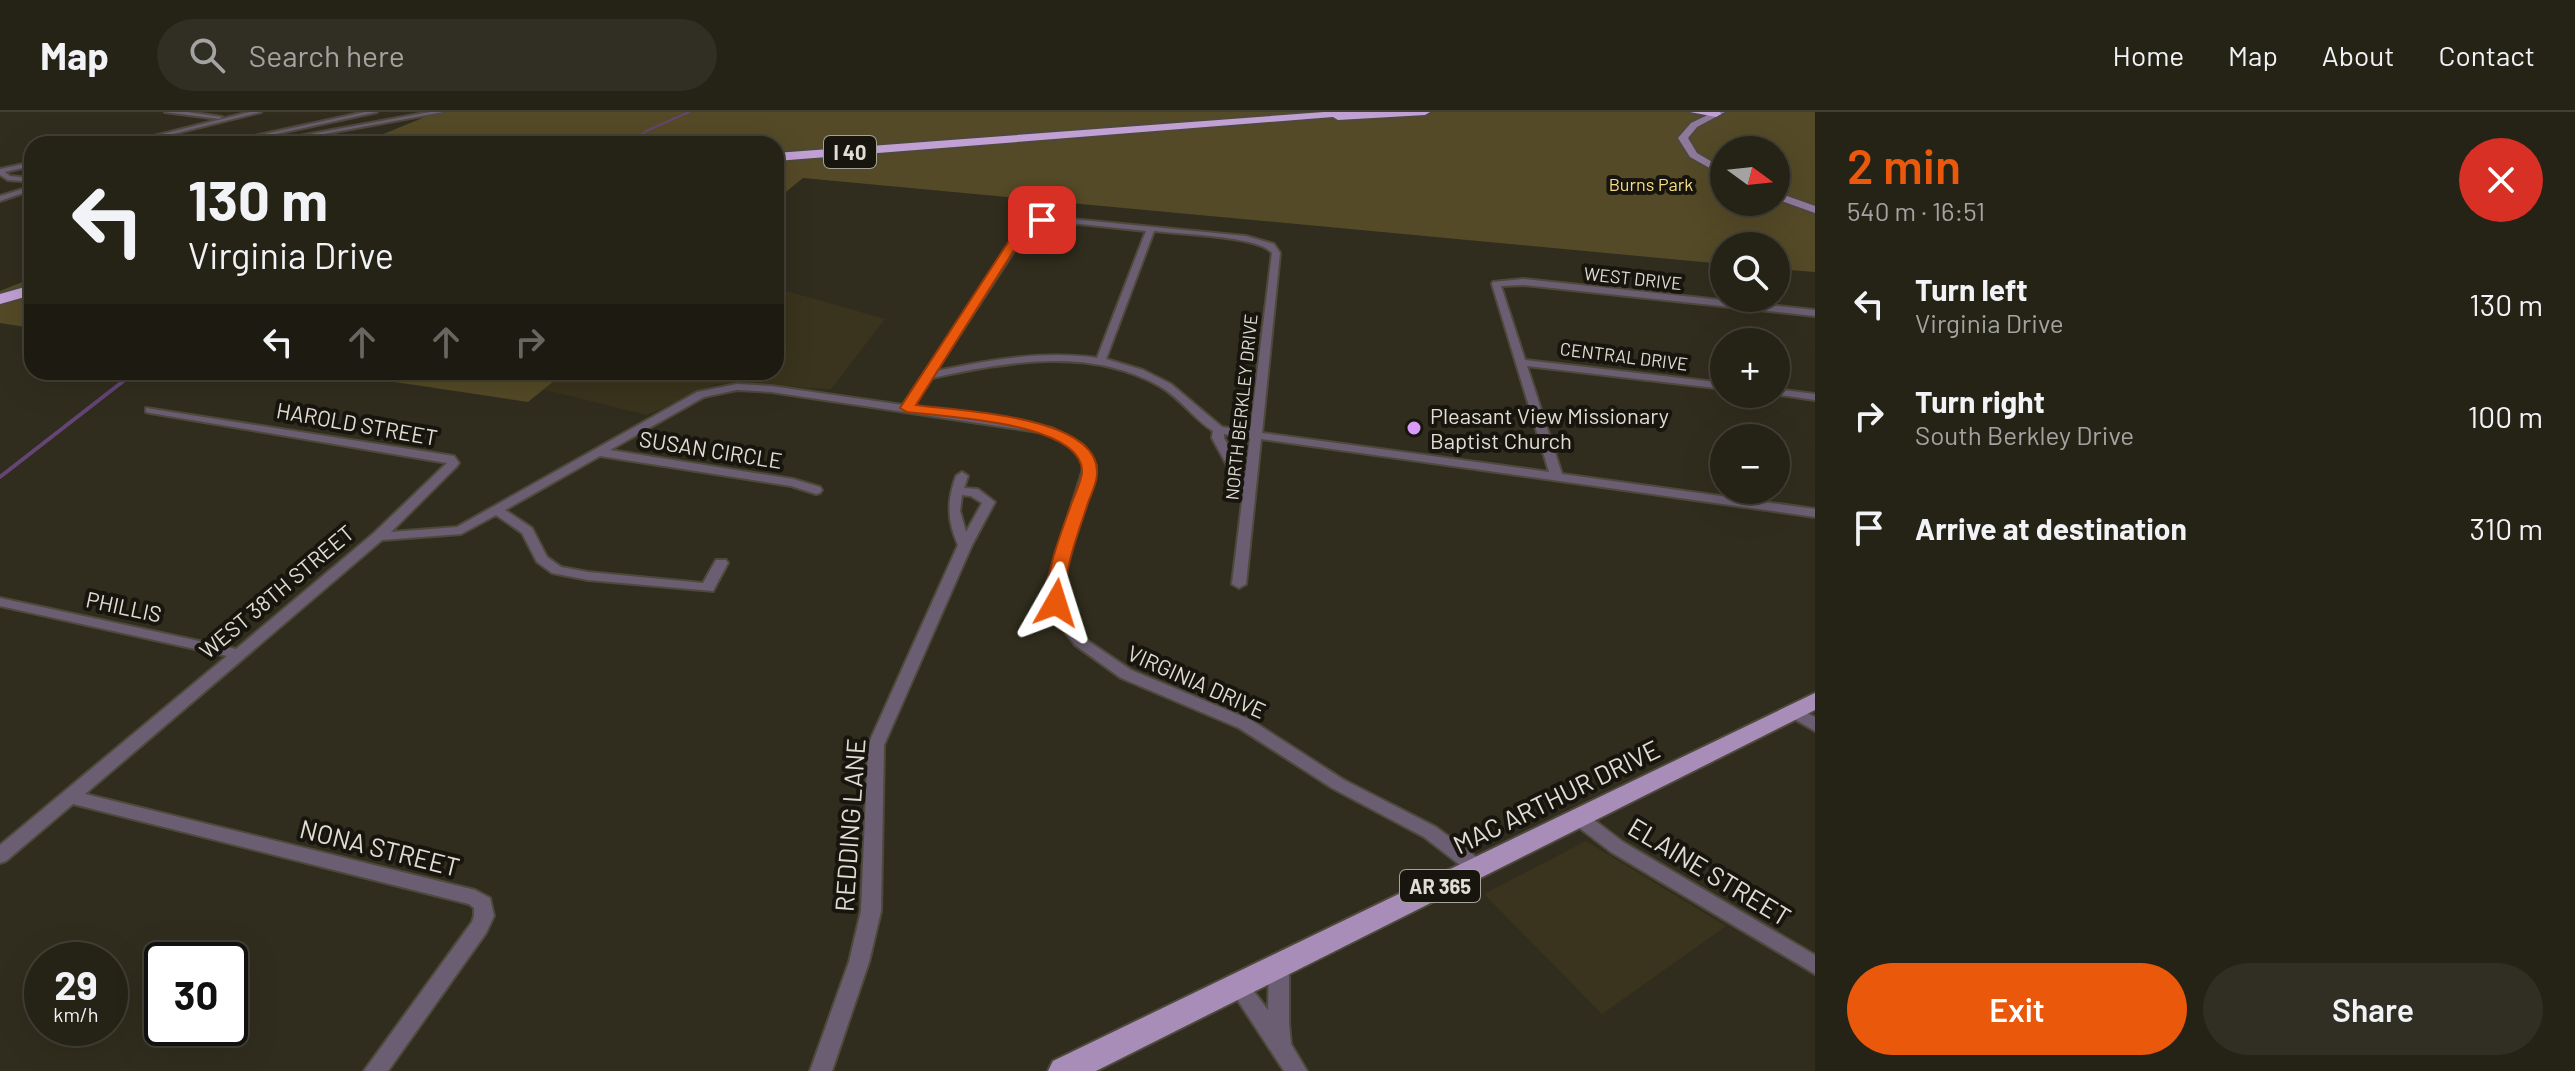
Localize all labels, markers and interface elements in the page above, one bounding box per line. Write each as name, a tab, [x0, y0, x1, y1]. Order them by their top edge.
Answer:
search box	[157, 19, 717, 91]
text: Map	[40, 32, 109, 78]
icon: search	[185, 33, 229, 77]
text: Search here	[249, 37, 405, 73]
text: Home	[2113, 38, 2184, 72]
text: Map	[2228, 38, 2278, 72]
text: About	[2322, 38, 2394, 72]
text: Contact	[2438, 38, 2535, 72]
road number: I 40	[824, 136, 876, 168]
north arrow	[1710, 136, 1790, 216]
map controls	[1710, 136, 1790, 504]
text: 2 min	[1847, 136, 1961, 194]
button: close	[2459, 138, 2543, 222]
text: 130 m	[188, 165, 328, 232]
icon: left	[56, 168, 160, 272]
park label: Burns Park	[1609, 173, 1693, 195]
pin	[1008, 186, 1076, 254]
text: 540 m · 16:51	[1847, 195, 1985, 226]
icon: arrive	[1020, 198, 1064, 242]
button: search	[1710, 232, 1790, 312]
text: Virginia Drive	[188, 233, 394, 276]
street label: WEST DRIVE	[1583, 262, 1683, 294]
text: Turn left	[1915, 271, 2028, 307]
icon: left	[1847, 282, 1891, 326]
text: 130 m	[2469, 286, 2543, 322]
text: Virginia Drive	[1915, 307, 2064, 338]
street label: NORTH BERKLEY DRIVE	[1220, 313, 1262, 501]
icon: left	[256, 320, 300, 364]
icon: ahead	[340, 320, 384, 364]
icon: ahead	[424, 320, 468, 364]
icon: right	[508, 320, 552, 364]
button: +	[1710, 328, 1790, 408]
street label: CENTRAL DRIVE	[1559, 337, 1689, 375]
text: Turn right	[1915, 383, 2045, 419]
icon: right	[1847, 394, 1891, 438]
street label: HAROLD STREET	[274, 396, 440, 450]
text: 100 m	[2468, 398, 2543, 434]
place label: Pleasant View Missionary Baptist Church	[1430, 402, 1669, 453]
marker: Pleasant View Missionary Baptist Church	[1405, 419, 1423, 437]
text: South Berkley Drive	[1915, 419, 2134, 450]
button: −	[1710, 424, 1790, 504]
street label: SUSAN CIRCLE	[638, 425, 784, 473]
icon: arrive	[1847, 506, 1891, 550]
text: Arrive at destination	[1915, 510, 2187, 546]
text: 310 m	[2470, 510, 2543, 546]
street label: WEST 38TH STREET	[194, 519, 358, 663]
position arrow	[1014, 561, 1098, 645]
street label: PHILLIS	[84, 585, 164, 627]
street label: VIRGINIA DRIVE	[1124, 639, 1270, 723]
street label: MAC ARTHUR DRIVE	[1448, 733, 1664, 859]
street label: REDDING LANE	[827, 737, 871, 913]
street label: ELAINE STREET	[1623, 810, 1797, 932]
street label: NONA STREET	[297, 812, 463, 882]
road number: AR 365	[1400, 870, 1480, 902]
speed limit sign: 30	[144, 942, 248, 1046]
text: 29	[54, 960, 98, 1008]
button: Exit	[1847, 963, 2187, 1055]
button: Share	[2203, 963, 2543, 1055]
text: km/h	[53, 1002, 99, 1026]

